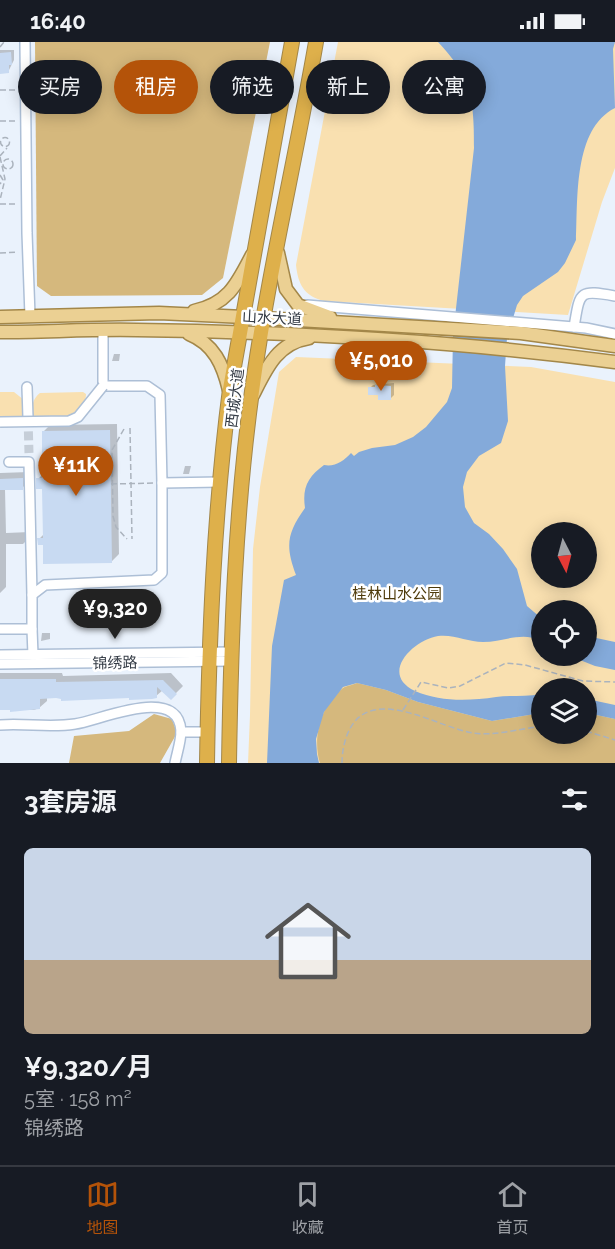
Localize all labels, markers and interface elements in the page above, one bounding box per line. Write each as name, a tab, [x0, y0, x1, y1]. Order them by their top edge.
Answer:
text: 16:40	[30, 8, 86, 34]
chip: 买房	[18, 60, 102, 114]
chip: 租房	[114, 60, 198, 114]
chip: 筛选	[210, 60, 294, 114]
chip: 新上	[306, 60, 390, 114]
chip: 公寓	[402, 60, 486, 114]
street label: 山水大道	[242, 307, 302, 329]
pin: ¥5,010	[332, 341, 430, 392]
text: ¥5,010	[349, 348, 413, 372]
street label: 西城大道	[222, 367, 248, 429]
pin: ¥11K	[40, 446, 112, 497]
text: ¥11K	[52, 453, 100, 477]
north arrow	[531, 522, 597, 588]
map controls	[531, 522, 597, 744]
park label: 桂林山水公园	[352, 585, 442, 603]
pin: ¥9,320	[66, 589, 164, 640]
text: ¥9,320	[82, 596, 148, 620]
button: locate	[531, 600, 597, 666]
street label: 锦绣路	[92, 654, 138, 672]
button: layers	[531, 678, 597, 744]
icon: filters	[558, 783, 591, 816]
text: 3套房源	[24, 787, 117, 817]
icon: home	[254, 887, 362, 995]
text: ¥9,320/月	[24, 1052, 153, 1082]
text: 5室 · 158 m²	[24, 1087, 131, 1111]
text: 锦绣路	[24, 1116, 84, 1140]
tab: 地图	[86, 1178, 119, 1238]
tab: 收藏	[291, 1178, 324, 1238]
tab: 首页	[496, 1178, 529, 1238]

